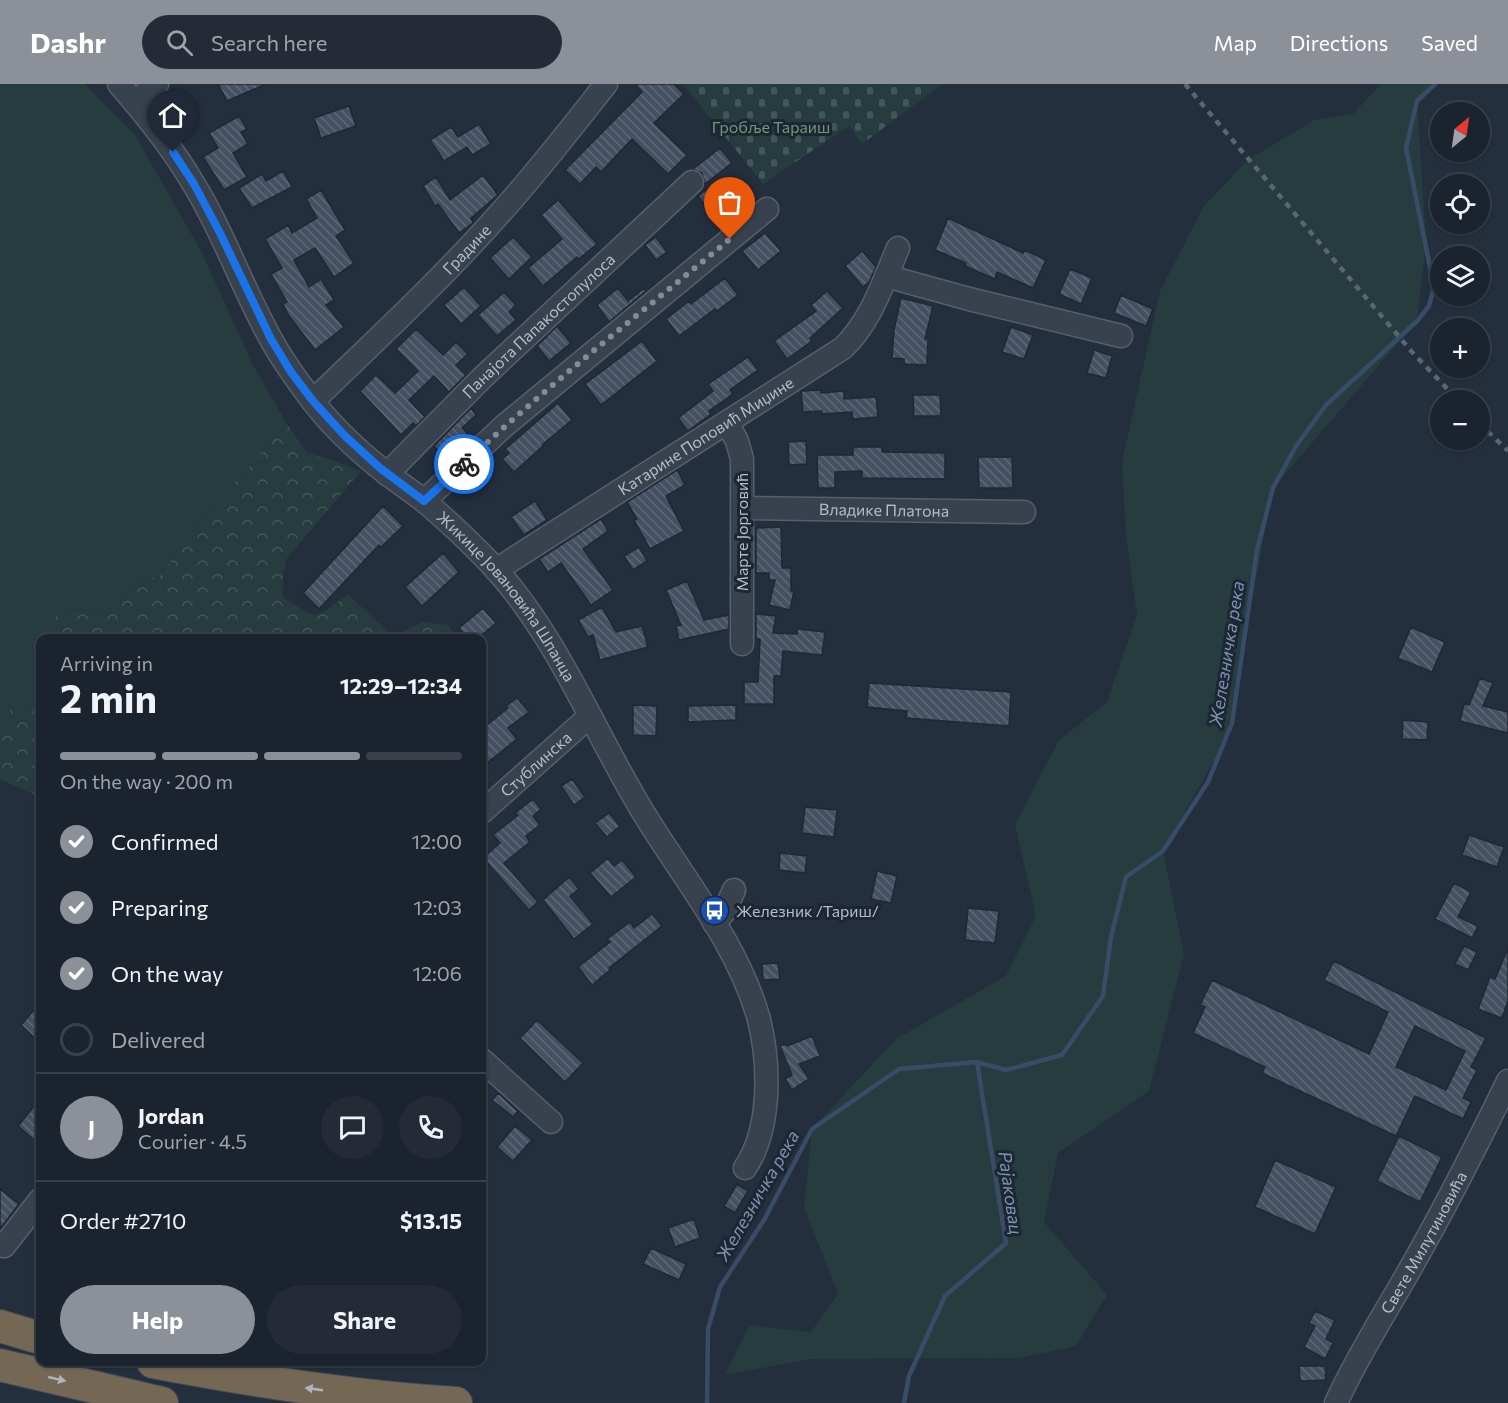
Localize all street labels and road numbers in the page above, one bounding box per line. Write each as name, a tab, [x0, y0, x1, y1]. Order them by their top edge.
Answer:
street label: Градине	[438, 220, 494, 278]
street label: Панајота Папакостопулоса	[458, 249, 618, 402]
street label: Катарине Поповић Миџине	[614, 372, 797, 499]
street label: Марте Јорговић	[732, 473, 751, 591]
street label: Владике Платона	[819, 499, 949, 520]
street label: Жикице Јовановића Шпанца	[433, 507, 580, 684]
street label: Стублинска	[496, 727, 575, 800]
street label: Свете Милутиновића	[1376, 1168, 1470, 1317]

